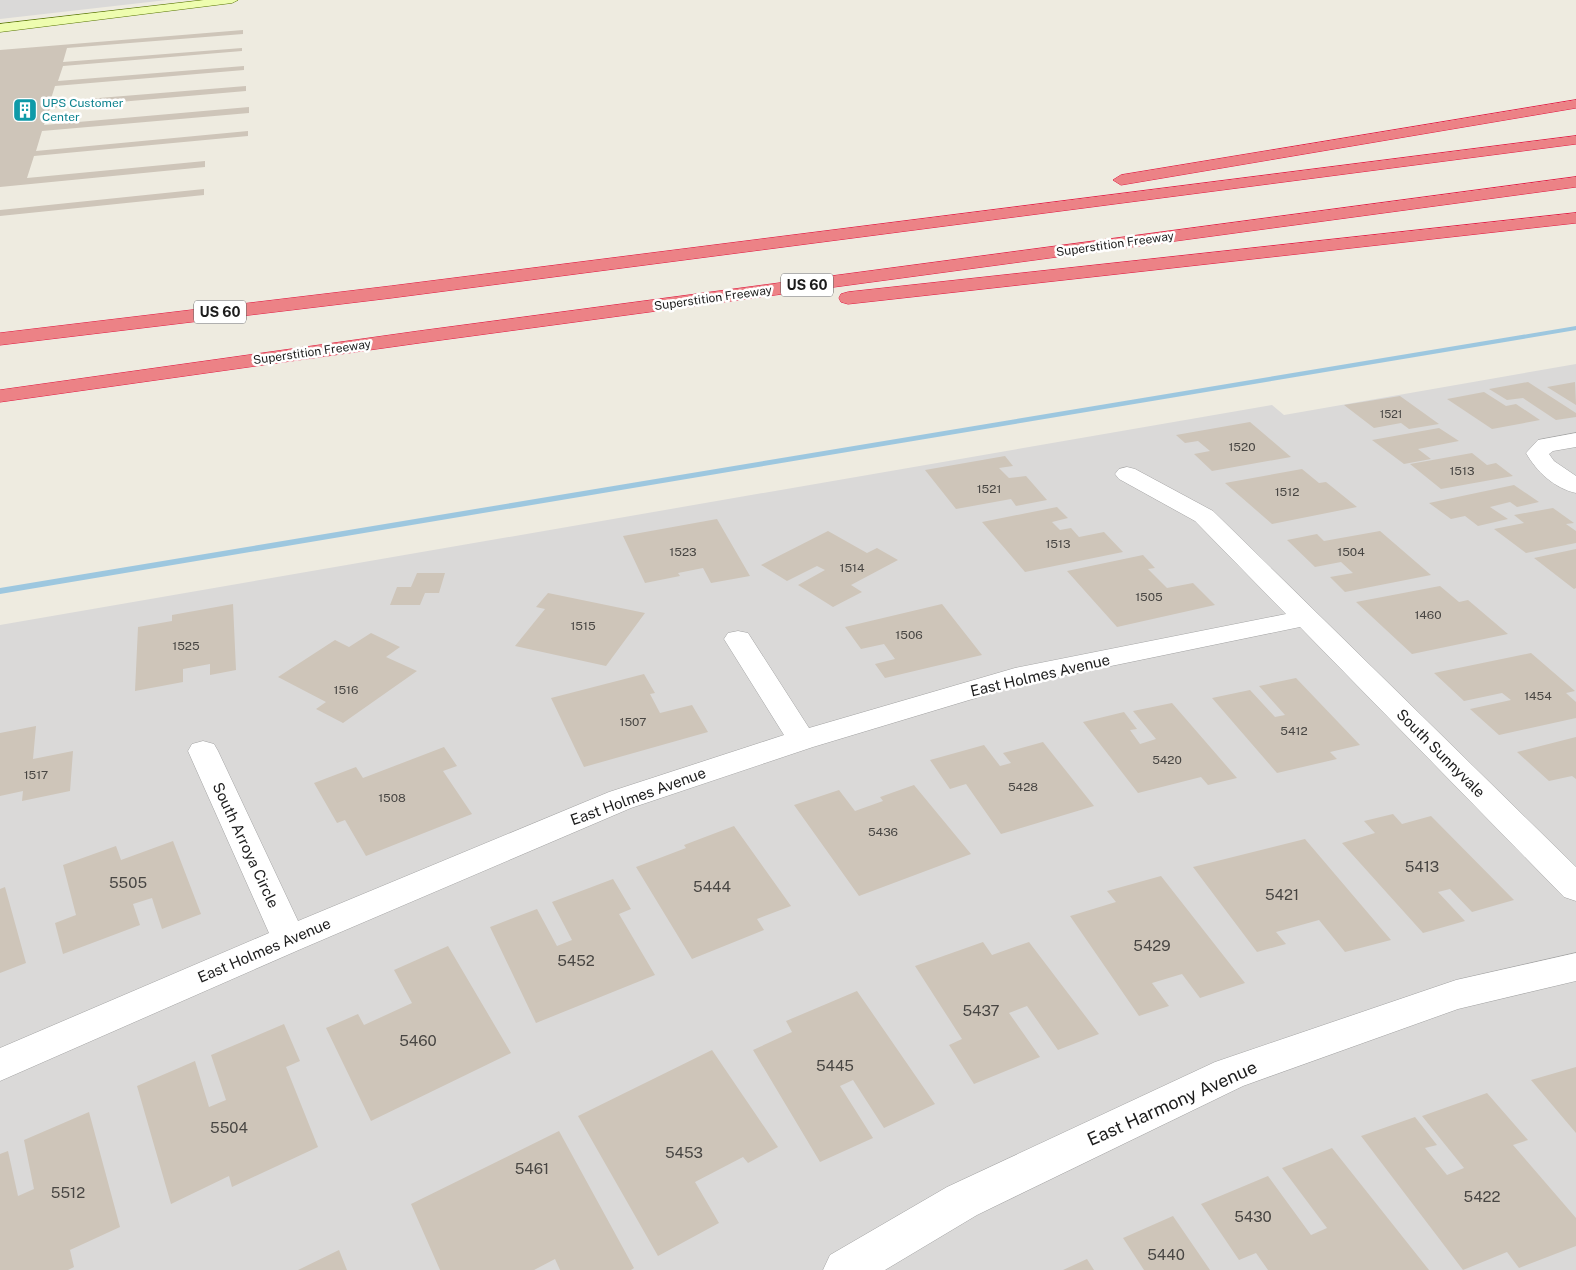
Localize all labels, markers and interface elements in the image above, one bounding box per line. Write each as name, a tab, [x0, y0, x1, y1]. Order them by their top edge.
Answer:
place label: UPS Customer Center	[42, 96, 124, 124]
building icon: UPS Customer Center	[12, 97, 38, 123]
street label: Superstition Freeway	[1055, 229, 1175, 259]
road number: US 60	[781, 274, 833, 296]
street label: Superstition Freeway	[653, 283, 773, 313]
road number: US 60	[194, 300, 246, 324]
street label: Superstition Freeway	[252, 337, 372, 367]
house number: 1521	[1380, 408, 1402, 420]
house number: 1520	[1228, 440, 1256, 454]
house number: 1513	[1449, 464, 1475, 478]
house number: 1521	[977, 482, 1001, 496]
house number: 1512	[1275, 485, 1299, 499]
house number: 1513	[1045, 537, 1071, 551]
house number: 1523	[669, 545, 697, 559]
house number: 1504	[1337, 545, 1365, 559]
house number: 1514	[840, 561, 865, 575]
house number: 1505	[1135, 590, 1163, 604]
house number: 1460	[1414, 608, 1442, 622]
house number: 1515	[570, 619, 596, 633]
house number: 1506	[895, 628, 923, 642]
house number: 1525	[172, 639, 200, 653]
street label: East Holmes Avenue	[969, 651, 1111, 699]
house number: 1516	[334, 683, 358, 697]
house number: 1454	[1524, 689, 1552, 703]
street label: South Sunnyvale	[1393, 705, 1489, 801]
house number: 1507	[620, 715, 646, 729]
house number: 5412	[1280, 724, 1308, 738]
house number: 5420	[1152, 753, 1182, 767]
street label: East Holmes Avenue	[568, 764, 708, 828]
house number: 1517	[24, 768, 48, 782]
street label: South Arroya Circle	[209, 780, 283, 910]
house number: 5428	[1008, 780, 1038, 794]
house number: 1508	[378, 791, 406, 805]
house number: 5436	[868, 825, 898, 839]
house number: 5413	[1405, 858, 1439, 875]
house number: 5505	[109, 874, 147, 891]
house number: 5444	[693, 878, 731, 895]
house number: 5421	[1265, 886, 1299, 903]
street label: East Holmes Avenue	[195, 914, 333, 986]
house number: 5429	[1133, 937, 1171, 954]
house number: 5452	[557, 952, 595, 969]
house number: 5437	[962, 1002, 1000, 1019]
house number: 5460	[399, 1032, 437, 1049]
street label: East Harmony Avenue	[1084, 1056, 1260, 1150]
house number: 5445	[816, 1057, 854, 1074]
house number: 5504	[210, 1119, 248, 1136]
house number: 5453	[665, 1144, 703, 1161]
house number: 5461	[515, 1160, 549, 1177]
house number: 5512	[51, 1184, 85, 1201]
house number: 5422	[1464, 1188, 1501, 1205]
house number: 5430	[1234, 1208, 1272, 1225]
house number: 5440	[1147, 1246, 1185, 1263]

